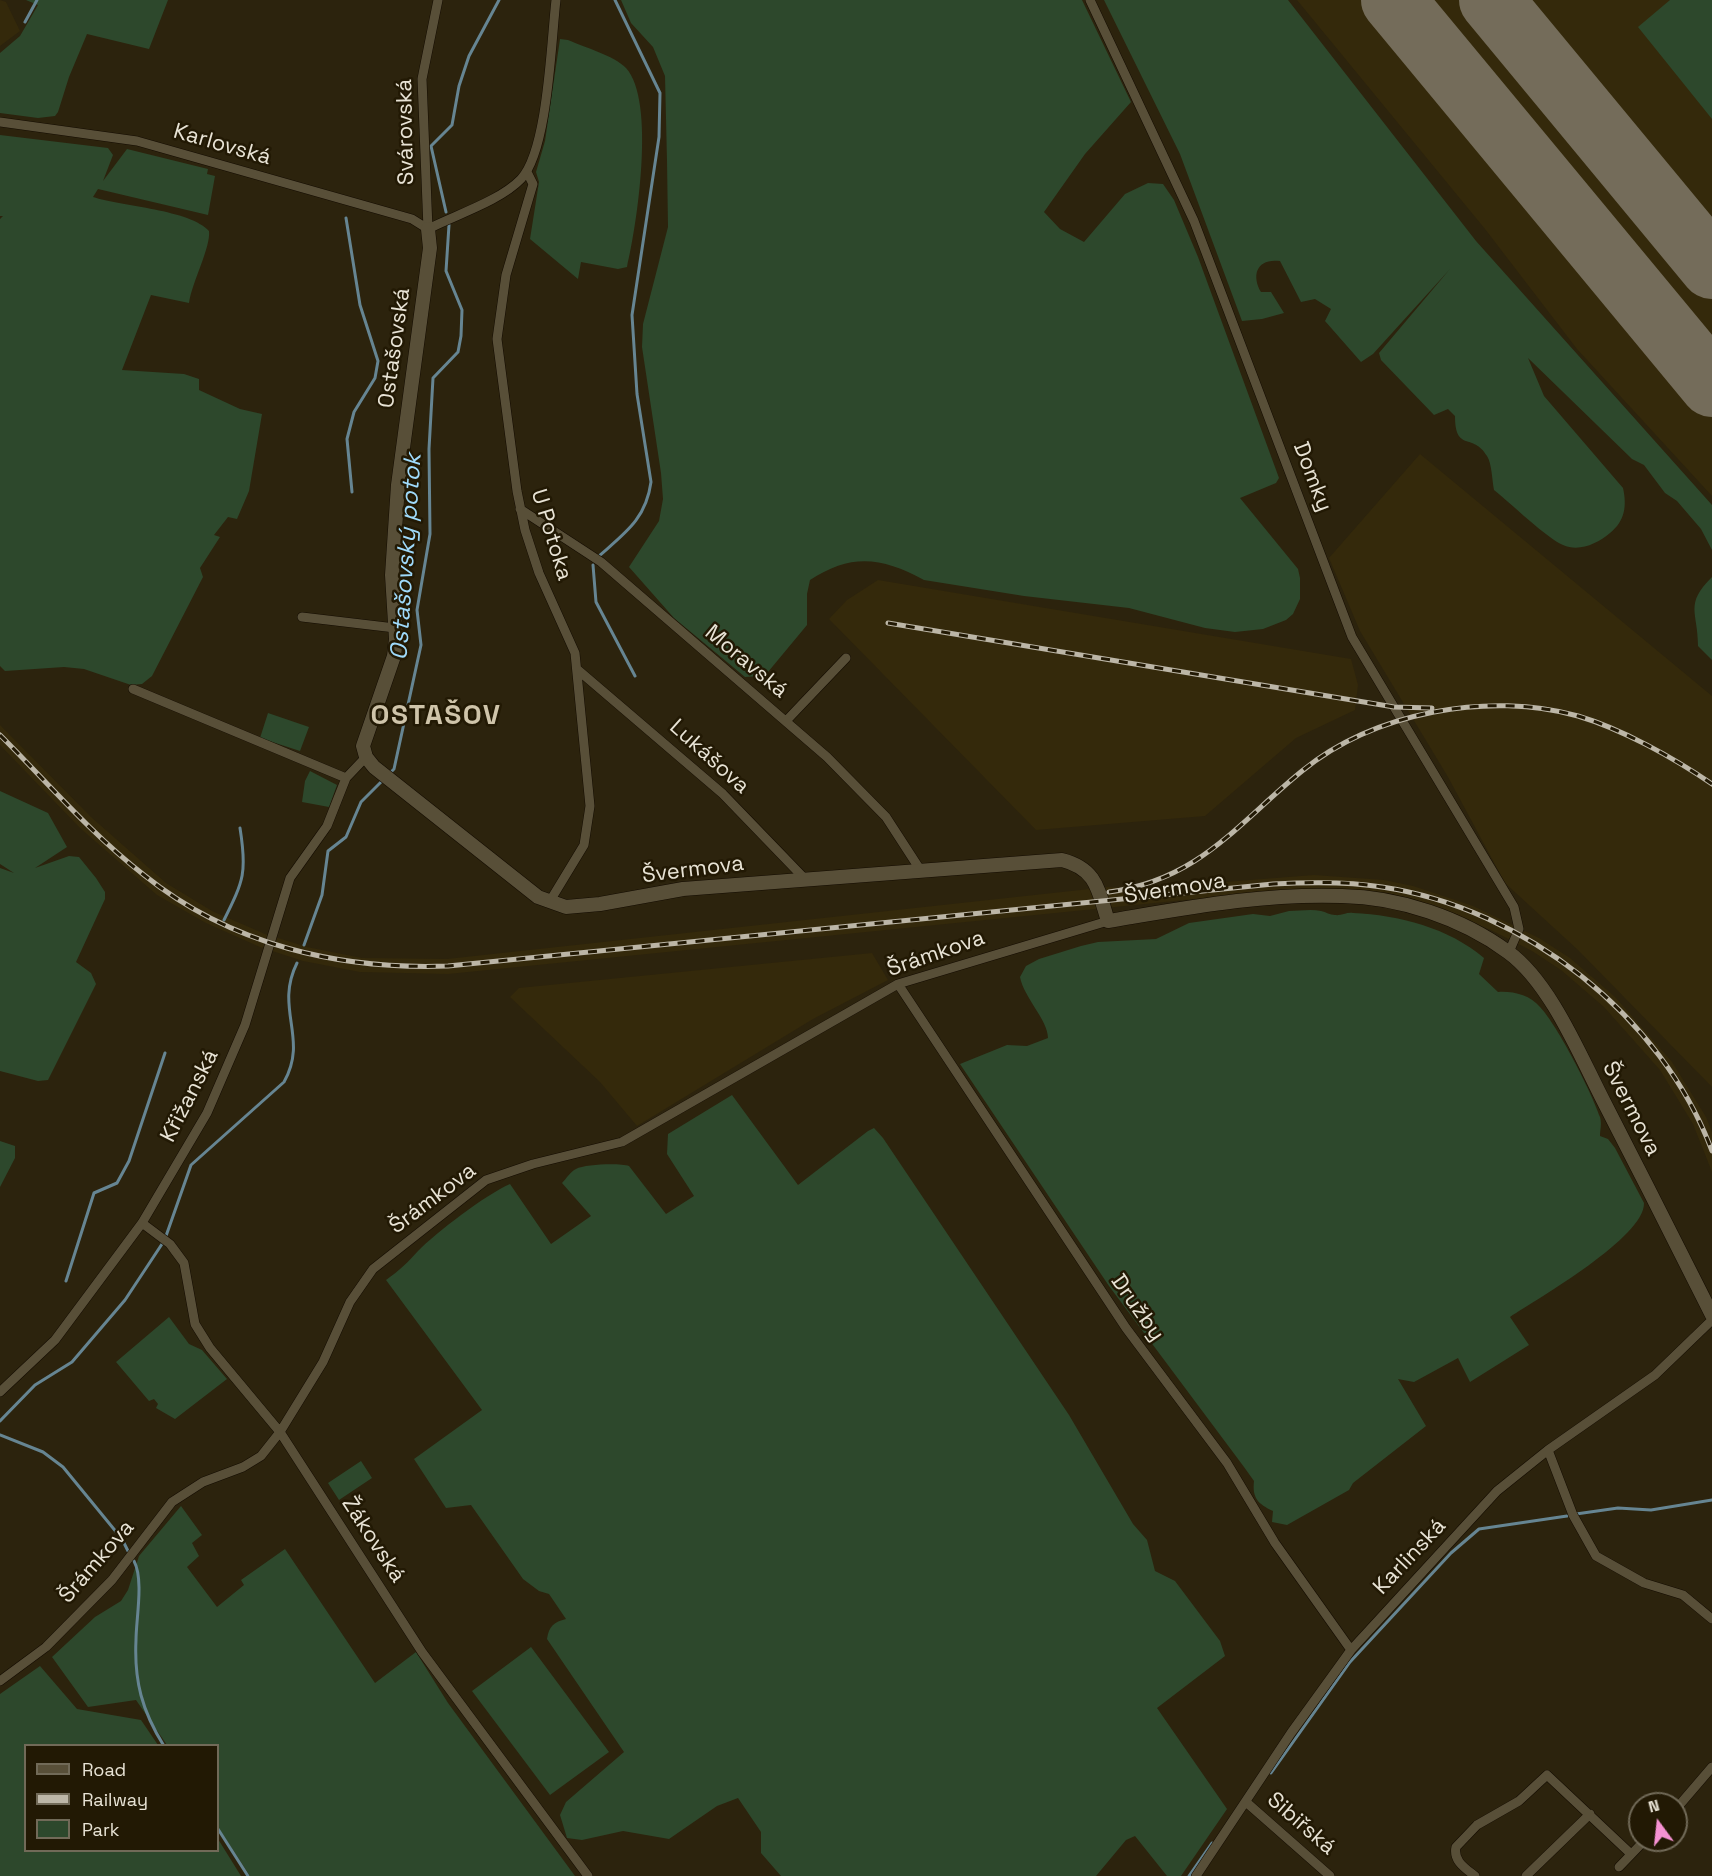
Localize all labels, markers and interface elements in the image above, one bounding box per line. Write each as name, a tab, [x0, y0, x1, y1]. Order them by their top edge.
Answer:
street label: Svárovská	[392, 79, 420, 185]
street label: Karlovská	[170, 118, 274, 172]
street label: Ostašovská	[374, 286, 416, 410]
street label: Domky	[1287, 438, 1337, 516]
water label: Ostašovský potok	[385, 453, 429, 661]
street label: U Potoka	[525, 486, 577, 584]
street label: Moravská	[699, 620, 793, 704]
district label: OSTAŠOV	[370, 699, 502, 733]
street label: Lukášova	[664, 714, 754, 800]
street label: Švermova	[641, 851, 745, 889]
street label: Švermova	[1122, 868, 1228, 910]
street label: Šrámkova	[884, 925, 988, 983]
street label: Křižanská	[155, 1045, 225, 1147]
street label: Švermova	[1596, 1057, 1666, 1161]
street label: Šrámkova	[385, 1158, 481, 1240]
street label: Družby	[1105, 1270, 1169, 1346]
street label: Žákovská	[335, 1492, 411, 1588]
street label: Karlinská	[1368, 1513, 1452, 1601]
street label: Šrámkova	[54, 1515, 140, 1609]
legend	[24, 1744, 219, 1852]
text: Road	[82, 1758, 126, 1781]
street label: Sibiřská	[1261, 1787, 1341, 1861]
text: Railway	[82, 1788, 148, 1811]
north arrow	[1628, 1792, 1688, 1852]
text: N	[1646, 1795, 1662, 1818]
text: Park	[82, 1818, 119, 1841]

